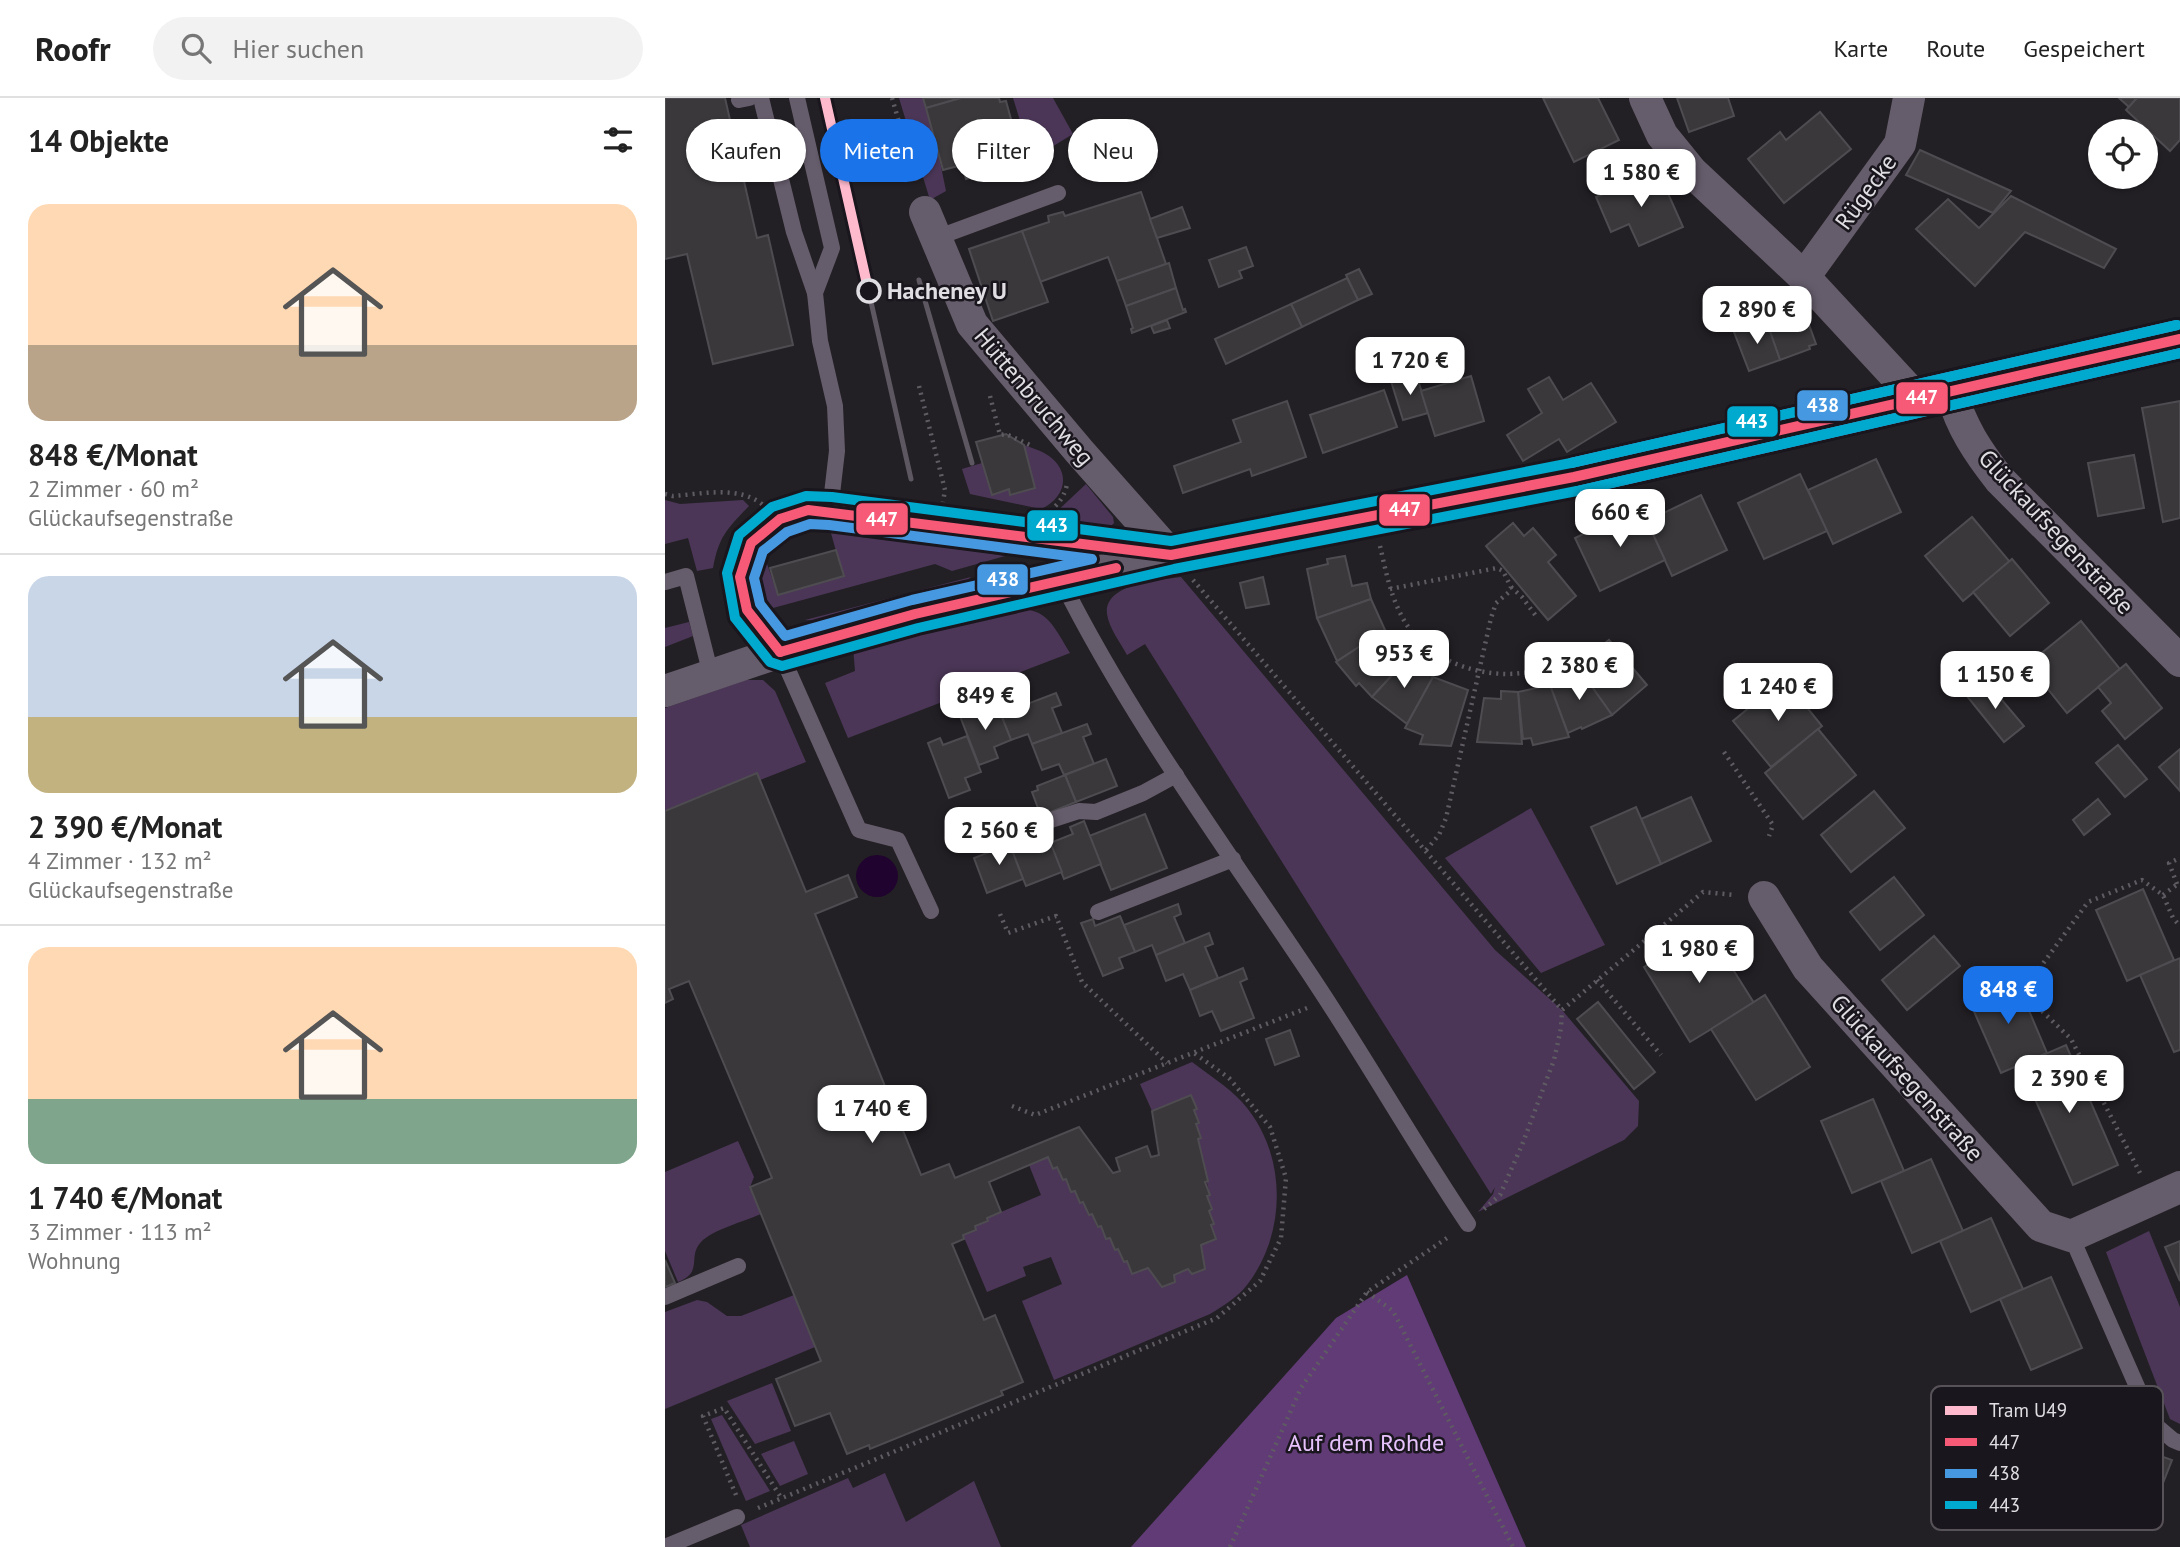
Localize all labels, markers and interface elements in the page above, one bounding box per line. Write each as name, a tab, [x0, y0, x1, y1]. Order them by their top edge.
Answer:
search box	[153, 17, 643, 80]
text: Roofr	[35, 27, 111, 70]
icon: search	[177, 29, 215, 67]
text: Hier suchen	[233, 32, 364, 65]
text: Karte	[1833, 33, 1888, 64]
text: Route	[1926, 33, 1985, 64]
text: Gespeichert	[2023, 33, 2145, 64]
chip: Kaufen	[686, 119, 806, 182]
chip: Mieten	[820, 119, 938, 182]
chip: Filter	[952, 119, 1054, 182]
chip: Neu	[1068, 119, 1158, 182]
map controls	[2088, 119, 2158, 189]
button: locate	[2088, 119, 2158, 189]
text: 14 Objekte	[28, 121, 169, 160]
icon: filters	[599, 121, 637, 159]
street label: Rügecke	[1828, 148, 1903, 236]
pin: 1 580 €	[1576, 150, 1706, 209]
text: 1 580 €	[1603, 157, 1679, 186]
icon: home	[270, 249, 396, 375]
place label: Hacheney U	[887, 275, 1007, 306]
marker: Hacheney U	[857, 279, 881, 303]
pin: 2 890 €	[1692, 286, 1822, 346]
text: 2 890 €	[1719, 294, 1795, 323]
street label: Hüttenbruchweg	[968, 321, 1101, 472]
pin: 1 720 €	[1345, 338, 1475, 397]
text: 1 720 €	[1372, 345, 1448, 374]
line badge: 447	[1895, 381, 1949, 415]
text: 447	[1906, 385, 1938, 409]
line badge: 438	[1796, 389, 1849, 422]
text: 438	[1807, 393, 1839, 417]
line badge: 443	[1726, 405, 1779, 438]
text: 443	[1736, 409, 1768, 433]
text: 848 €/Monat	[28, 435, 198, 474]
street label: Glückaufsegenstraße	[1972, 443, 2141, 621]
text: 2 Zimmer · 60 m²	[28, 474, 199, 503]
pin: 660 €	[1571, 490, 1669, 549]
line badge: 447	[1378, 493, 1431, 527]
text: 447	[1389, 497, 1421, 521]
text: 660 €	[1591, 497, 1649, 526]
line badge: 447	[855, 502, 909, 536]
text: Glückaufsegenstraße	[28, 503, 233, 532]
text: 447	[866, 507, 898, 531]
line badge: 443	[1026, 509, 1079, 542]
text: 443	[1036, 513, 1068, 537]
line badge: 438	[976, 563, 1029, 596]
text: 438	[987, 567, 1019, 591]
icon: home	[270, 621, 396, 747]
pin: 953 €	[1355, 630, 1453, 690]
text: 953 €	[1375, 638, 1433, 667]
pin: 2 380 €	[1514, 642, 1644, 702]
text: 2 380 €	[1541, 650, 1617, 679]
pin: 1 150 €	[1930, 652, 2060, 711]
text: 1 150 €	[1957, 659, 2033, 688]
pin: 1 240 €	[1713, 664, 1843, 723]
text: 1 240 €	[1740, 671, 1816, 700]
pin: 849 €	[936, 672, 1034, 732]
text: 849 €	[956, 680, 1014, 709]
text: 2 390 €/Monat	[28, 807, 222, 846]
pin: 2 560 €	[934, 808, 1064, 867]
text: 2 560 €	[961, 815, 1037, 844]
text: 4 Zimmer · 132 m²	[28, 846, 212, 875]
text: Glückaufsegenstraße	[28, 875, 233, 904]
pin: 1 980 €	[1634, 926, 1764, 985]
text: 1 980 €	[1661, 933, 1737, 962]
pin: 848 €	[1959, 967, 2057, 1026]
text: 848 €	[1979, 974, 2037, 1003]
street label: Glückaufsegenstraße	[1824, 988, 1991, 1168]
icon: home	[270, 992, 396, 1118]
pin: 2 390 €	[2004, 1056, 2134, 1115]
text: 2 390 €	[2031, 1063, 2107, 1092]
pin: 1 740 €	[807, 1086, 937, 1145]
text: 1 740 €	[834, 1093, 910, 1122]
text: 1 740 €/Monat	[28, 1178, 222, 1217]
text: 3 Zimmer · 113 m²	[28, 1217, 212, 1246]
text: Wohnung	[28, 1246, 121, 1275]
legend	[1931, 1386, 2163, 1530]
text: Tram U49	[1989, 1398, 2067, 1422]
park label: Auf dem Rohde	[1288, 1427, 1444, 1458]
text: 447	[1989, 1430, 2020, 1454]
text: 438	[1989, 1461, 2020, 1485]
text: 443	[1989, 1493, 2020, 1517]

